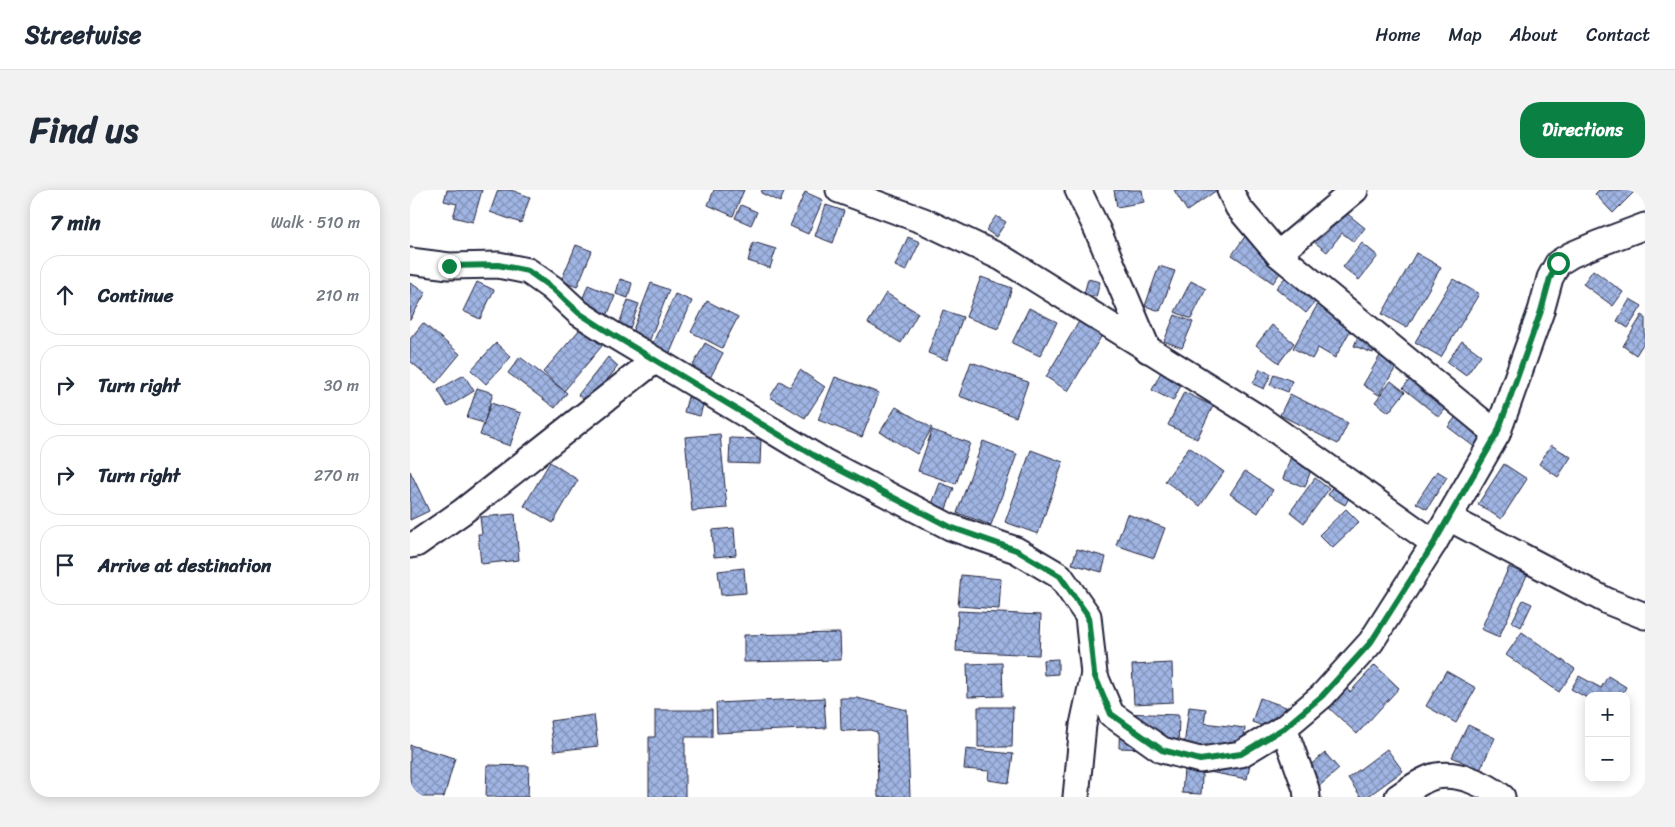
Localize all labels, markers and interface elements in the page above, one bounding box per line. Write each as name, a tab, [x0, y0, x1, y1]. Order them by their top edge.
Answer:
text: Streetwise	[25, 14, 141, 56]
text: Home	[1376, 19, 1421, 51]
text: Map	[1449, 19, 1482, 51]
text: About	[1510, 19, 1558, 51]
text: Contact	[1586, 19, 1650, 51]
text: Find us	[30, 99, 138, 161]
button: Directions	[1520, 102, 1645, 158]
text: 7 min	[50, 204, 101, 242]
text: Walk · 510 m	[271, 208, 360, 237]
route start	[1547, 252, 1570, 275]
route end	[438, 255, 461, 278]
text: Continue	[98, 279, 174, 312]
icon: ahead	[51, 281, 79, 309]
text: 210 m	[316, 281, 359, 310]
text: Turn right	[98, 369, 180, 402]
icon: right	[51, 371, 79, 399]
text: 30 m	[324, 371, 359, 400]
text: Turn right	[98, 459, 180, 492]
icon: right	[51, 461, 79, 489]
text: 270 m	[314, 461, 359, 490]
text: Arrive at destination	[98, 549, 271, 582]
icon: arrive	[51, 551, 79, 579]
map controls	[1585, 692, 1630, 782]
button: +	[1585, 692, 1630, 737]
button: −	[1585, 737, 1630, 782]

